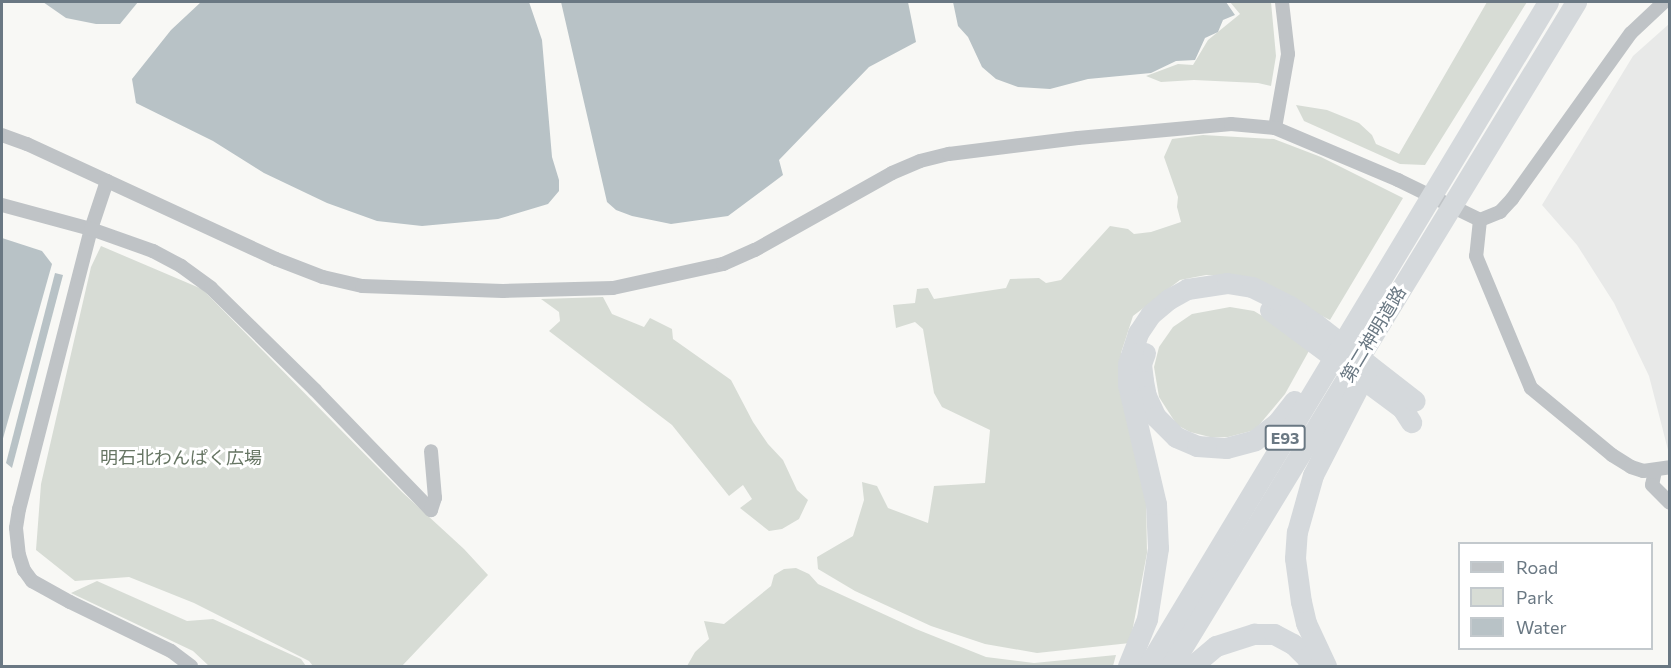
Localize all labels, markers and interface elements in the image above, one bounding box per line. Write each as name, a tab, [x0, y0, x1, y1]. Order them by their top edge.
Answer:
street label: 第二神明道路	[1336, 282, 1410, 386]
road number: E93	[1264, 425, 1306, 451]
park label: 明石北わんぱく広場	[100, 446, 262, 468]
legend	[1458, 542, 1653, 650]
text: Road	[1516, 556, 1558, 578]
text: Park	[1516, 586, 1554, 608]
text: Water	[1516, 616, 1567, 638]

